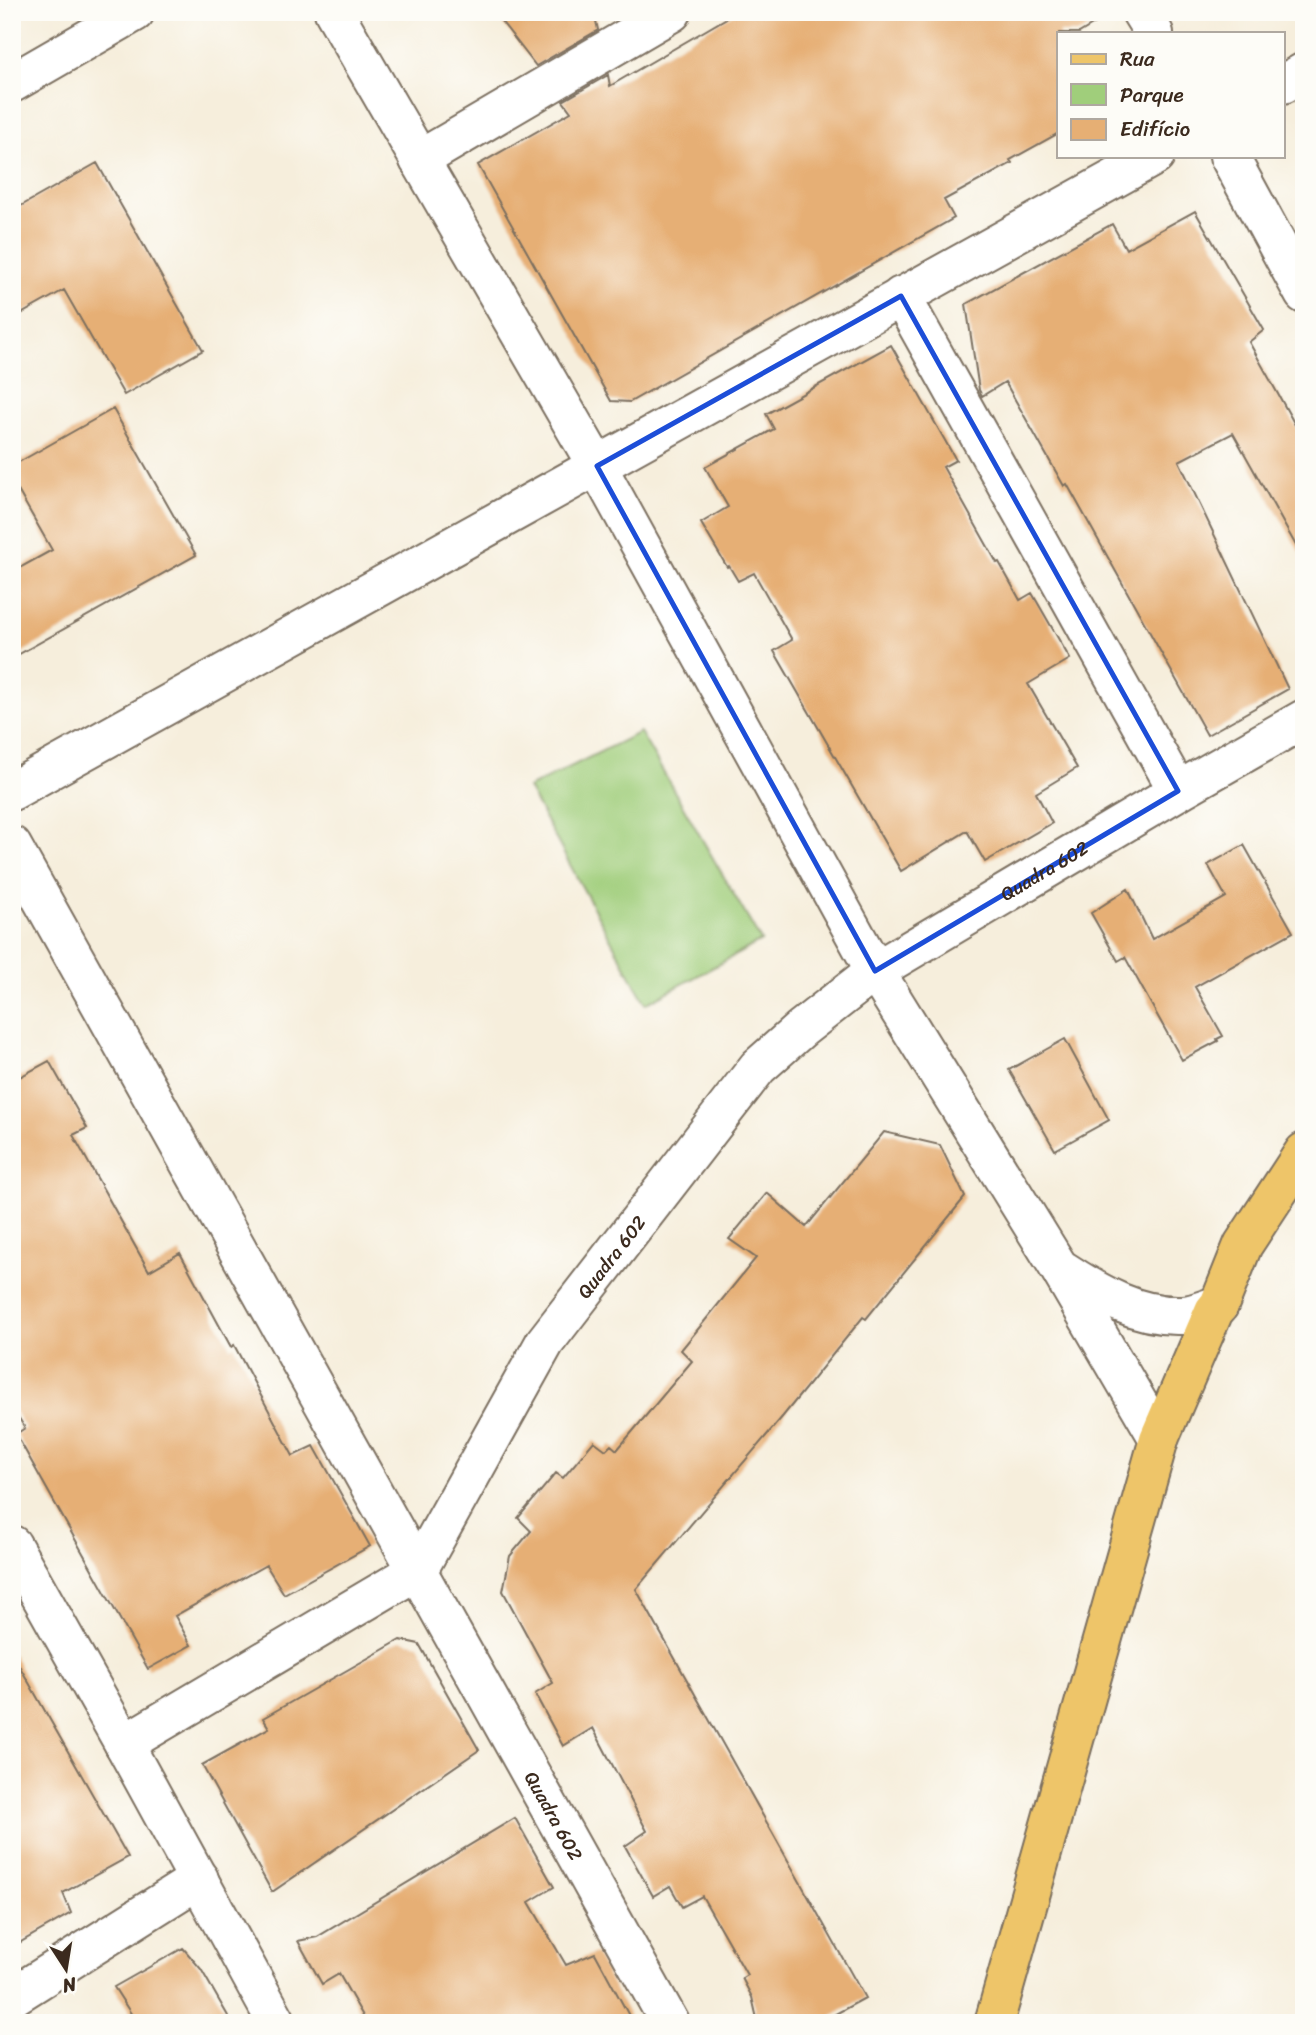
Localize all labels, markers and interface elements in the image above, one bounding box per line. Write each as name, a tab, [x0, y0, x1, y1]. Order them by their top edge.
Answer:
legend	[1057, 32, 1284, 158]
text: Rua	[1120, 40, 1155, 78]
text: Parque	[1120, 76, 1184, 114]
text: Edifício	[1120, 110, 1190, 148]
street label: Quadra 602	[994, 832, 1095, 910]
street label: Quadra 602	[568, 1208, 655, 1306]
street label: Quadra 602	[515, 1765, 592, 1867]
north arrow	[32, 1934, 102, 2004]
text: N	[59, 1967, 80, 2003]

